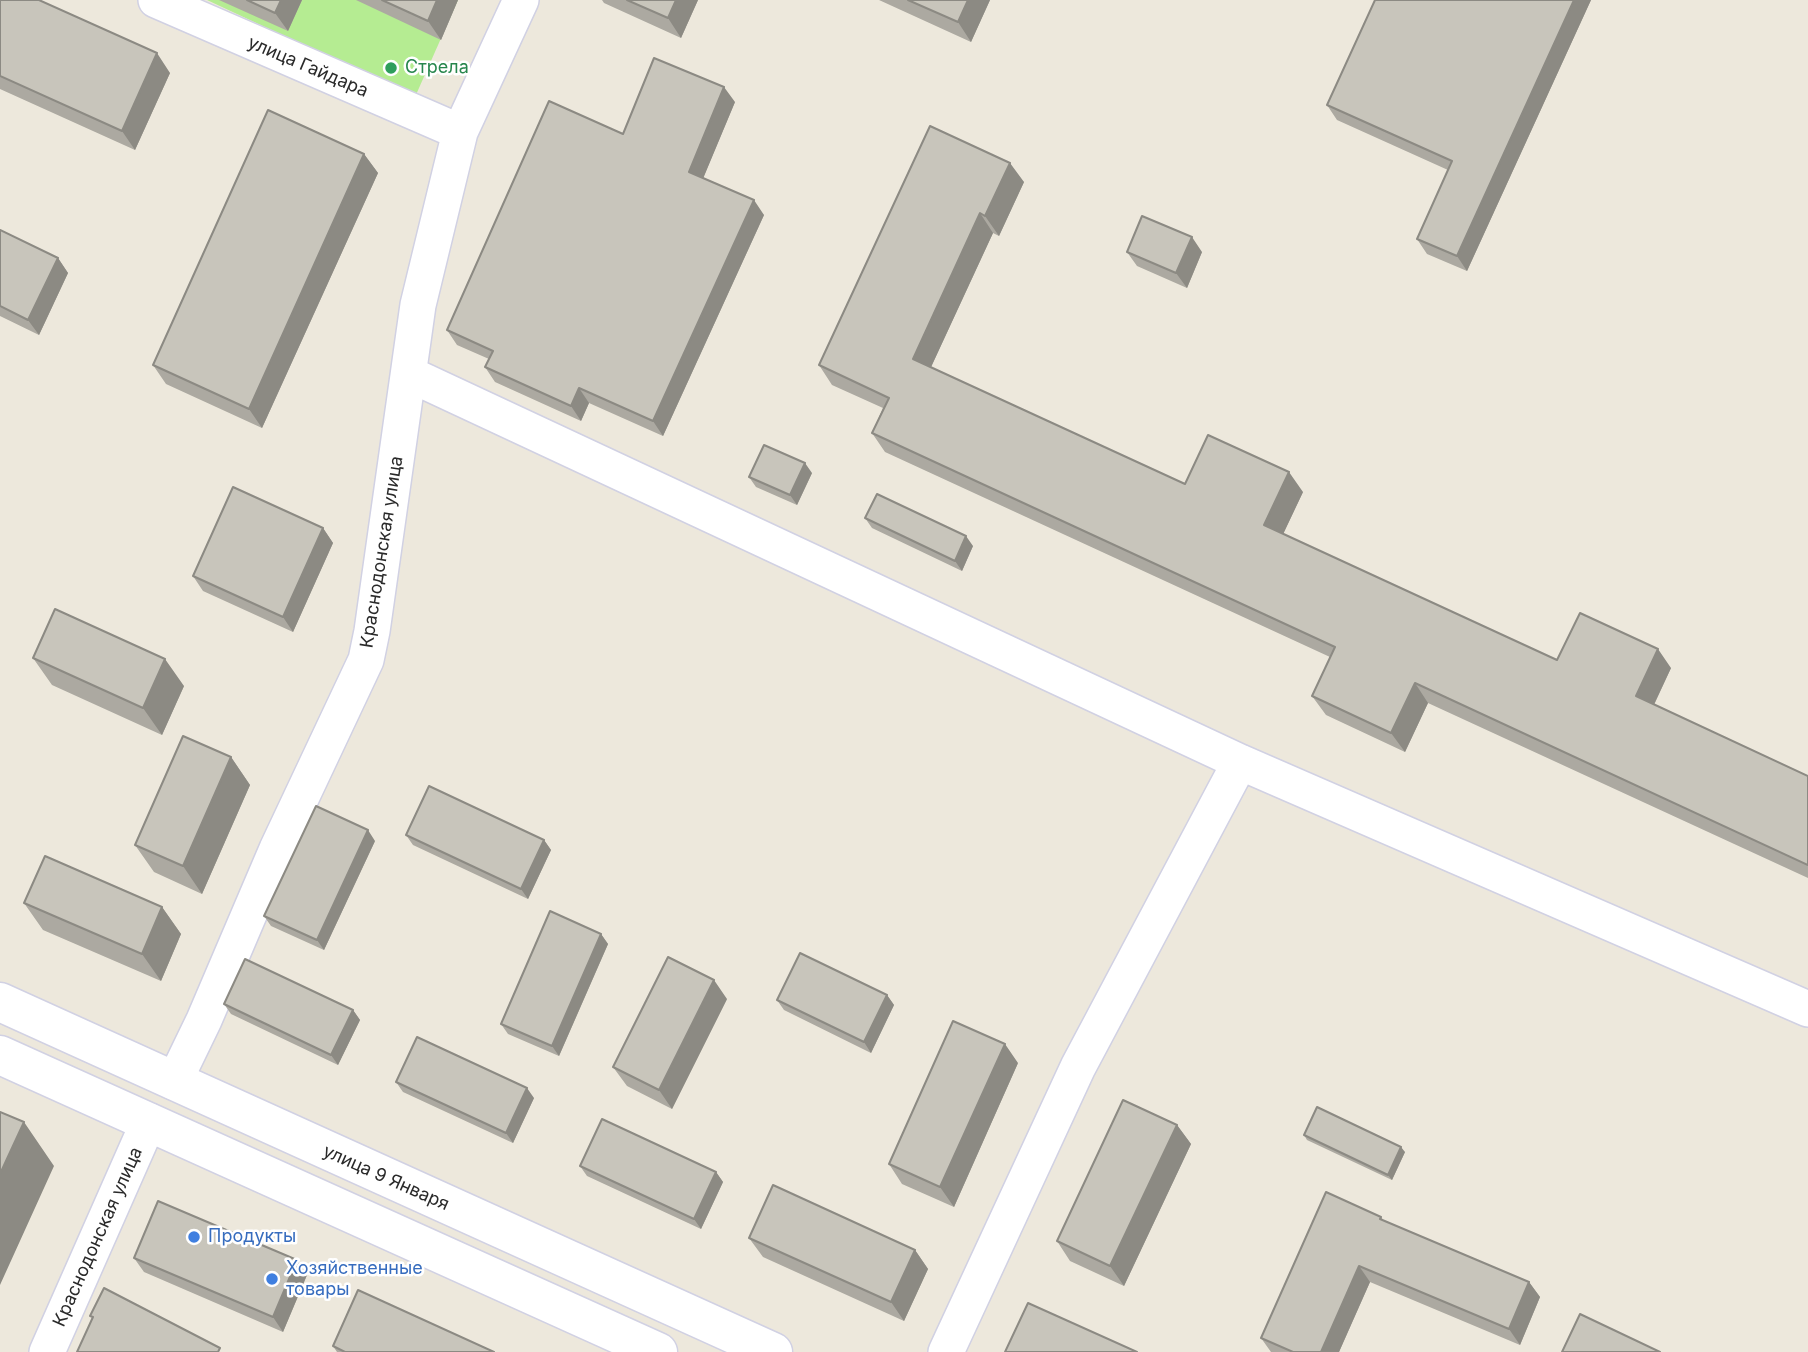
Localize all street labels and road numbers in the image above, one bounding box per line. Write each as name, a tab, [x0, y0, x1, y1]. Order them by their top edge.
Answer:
street label: улица Гайдара	[245, 32, 371, 102]
street label: Краснодонская улица	[356, 454, 408, 650]
street label: улица 9 Января	[320, 1140, 452, 1216]
street label: Краснодонская улица	[49, 1144, 147, 1330]

